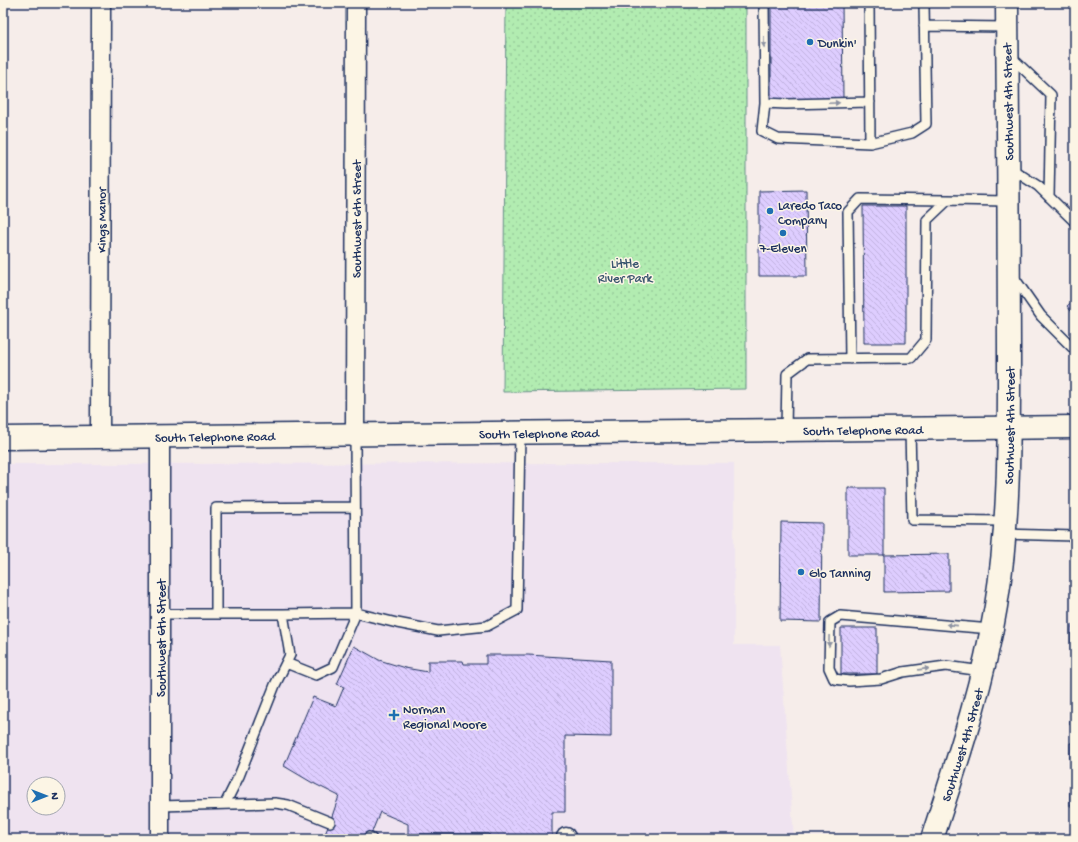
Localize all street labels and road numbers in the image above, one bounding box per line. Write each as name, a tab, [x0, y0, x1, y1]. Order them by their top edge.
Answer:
street label: Southwest 4th Street	[1001, 41, 1018, 161]
street label: Southwest 6th Street	[350, 158, 366, 278]
street label: Kings Manor	[95, 186, 111, 253]
street label: Southwest 4th Street	[1002, 365, 1019, 485]
street label: South Telephone Road	[803, 424, 925, 440]
street label: South Telephone Road	[479, 427, 601, 443]
street label: South Telephone Road	[155, 430, 277, 446]
street label: Southwest 6th Street	[155, 577, 170, 697]
street label: Southwest 4th Street	[940, 685, 988, 804]

